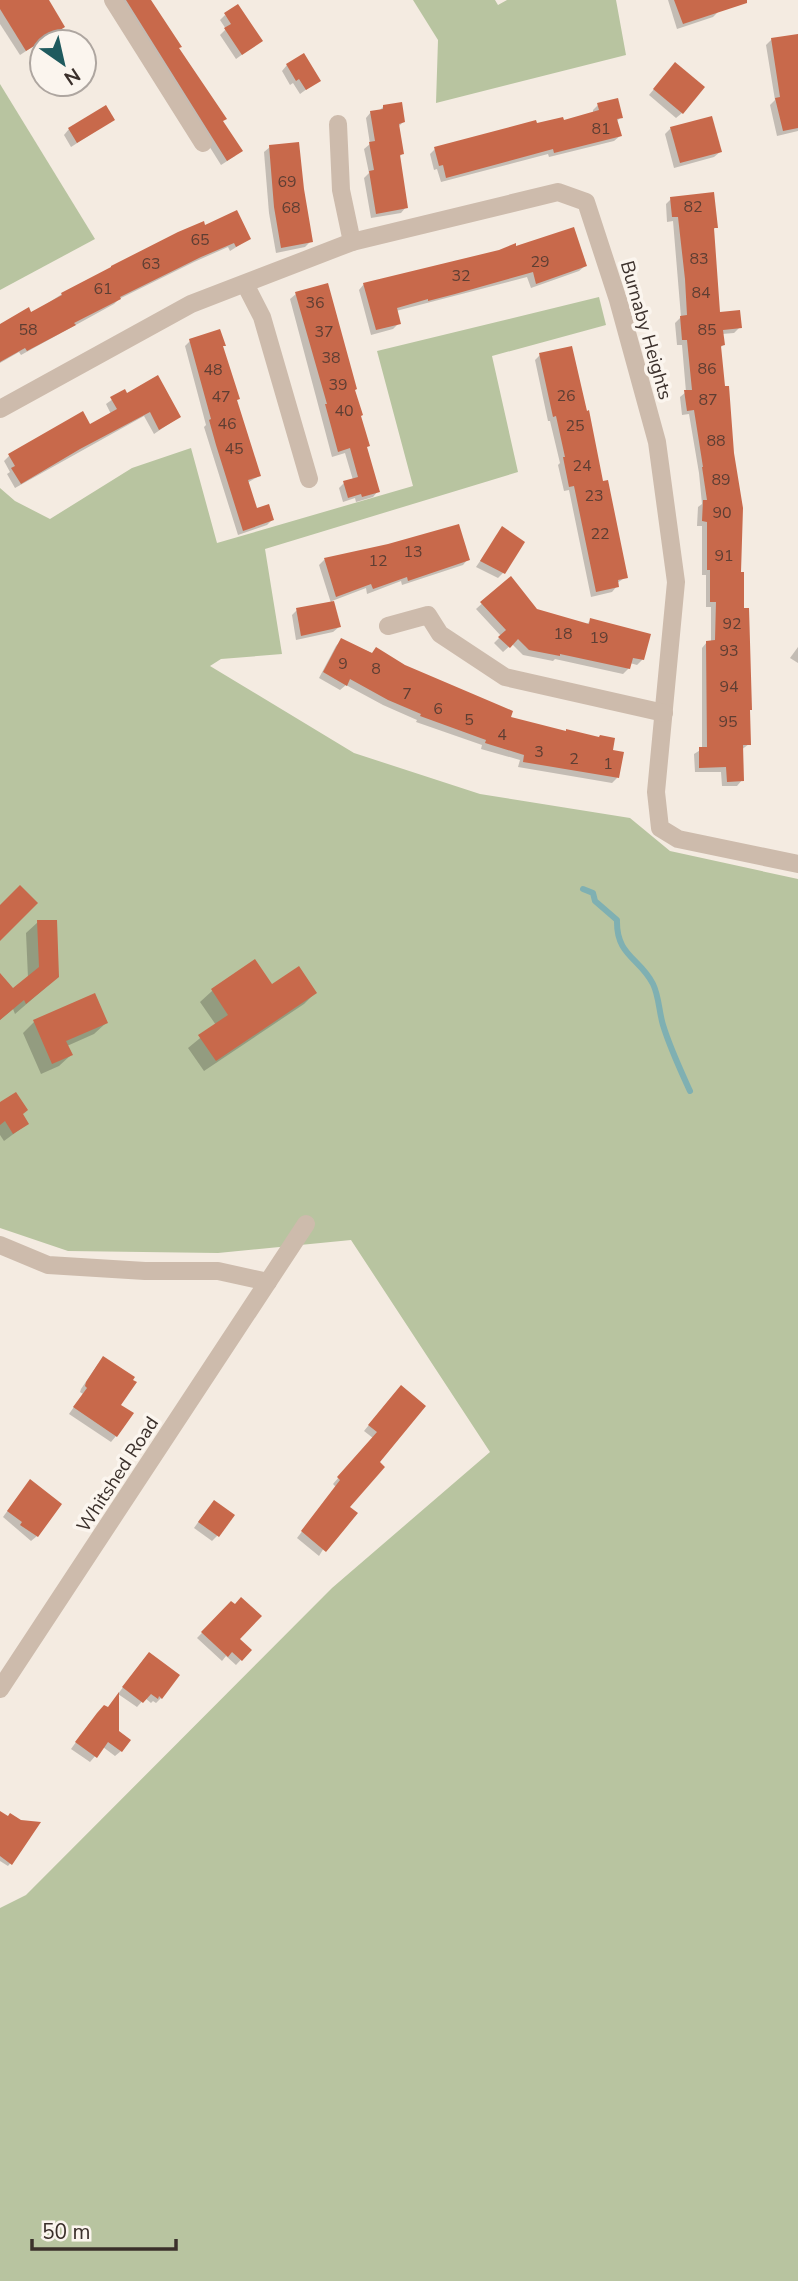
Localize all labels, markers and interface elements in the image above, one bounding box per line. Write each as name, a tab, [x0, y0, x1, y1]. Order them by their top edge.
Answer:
north arrow	[28, 28, 98, 98]
text: N	[59, 62, 85, 91]
house number: 81	[591, 118, 611, 140]
house number: 69	[277, 171, 297, 193]
house number: 82	[683, 196, 703, 218]
house number: 68	[281, 197, 301, 219]
house number: 65	[190, 229, 210, 251]
house number: 83	[689, 248, 709, 270]
house number: 29	[530, 251, 550, 273]
house number: 63	[141, 253, 161, 275]
street label: Burnaby Heights	[614, 258, 678, 403]
house number: 32	[451, 265, 471, 287]
house number: 61	[93, 278, 113, 300]
house number: 84	[691, 282, 711, 304]
house number: 36	[305, 292, 325, 314]
house number: 58	[18, 319, 38, 341]
house number: 85	[697, 319, 717, 341]
house number: 37	[314, 321, 334, 343]
house number: 38	[321, 347, 341, 369]
house number: 86	[697, 358, 717, 380]
house number: 48	[203, 359, 223, 381]
house number: 39	[328, 374, 348, 396]
house number: 26	[556, 385, 576, 407]
house number: 47	[211, 386, 231, 408]
house number: 87	[698, 389, 718, 411]
house number: 40	[334, 400, 354, 422]
house number: 46	[217, 413, 237, 435]
house number: 25	[565, 415, 585, 437]
house number: 88	[706, 430, 726, 452]
house number: 45	[224, 438, 244, 460]
house number: 24	[572, 455, 592, 477]
house number: 89	[711, 469, 731, 491]
house number: 23	[584, 485, 604, 507]
house number: 90	[712, 502, 732, 524]
house number: 22	[590, 523, 610, 545]
house number: 13	[403, 541, 423, 563]
house number: 91	[714, 545, 734, 567]
house number: 12	[368, 550, 388, 572]
house number: 92	[722, 613, 742, 635]
house number: 18	[553, 623, 573, 645]
house number: 19	[589, 627, 609, 649]
house number: 93	[719, 640, 739, 662]
house number: 9	[338, 653, 348, 675]
house number: 8	[371, 658, 381, 680]
house number: 94	[719, 676, 739, 698]
house number: 7	[402, 683, 412, 705]
house number: 6	[433, 698, 443, 720]
house number: 5	[464, 709, 474, 731]
house number: 95	[718, 711, 738, 733]
house number: 4	[497, 724, 507, 746]
house number: 3	[534, 741, 544, 763]
house number: 2	[569, 748, 579, 770]
house number: 1	[603, 753, 613, 775]
street label: Whitshed Road	[71, 1412, 165, 1537]
scale bar	[32, 2208, 175, 2252]
text: 50 m	[42, 2218, 91, 2246]

